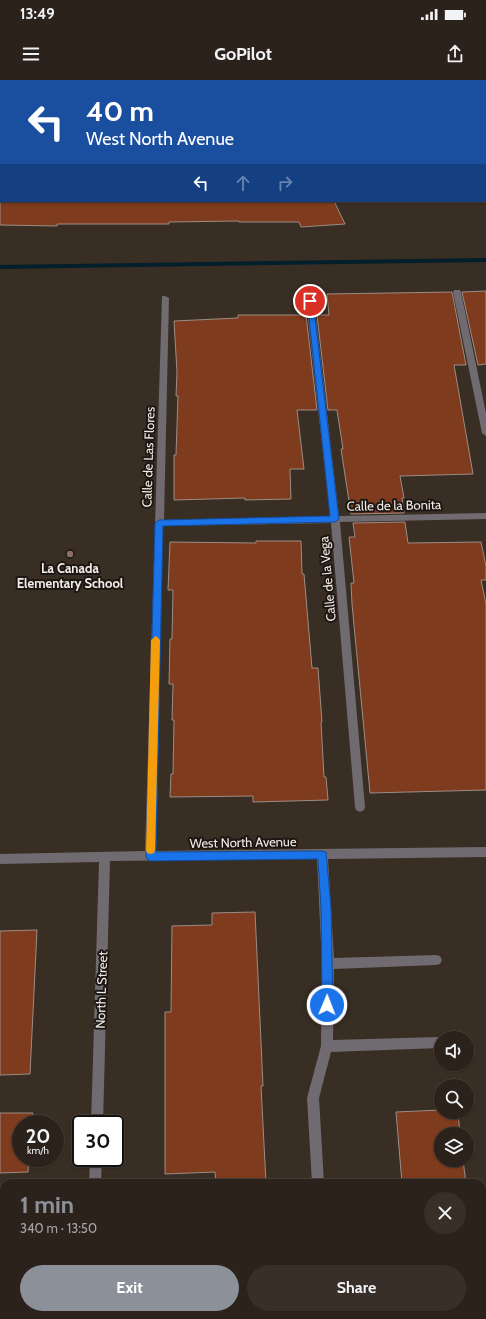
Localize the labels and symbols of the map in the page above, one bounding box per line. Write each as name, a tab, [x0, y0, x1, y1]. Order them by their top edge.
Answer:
pin	[293, 284, 327, 318]
street label: Calle de Las Flores	[138, 406, 158, 508]
street label: Calle de la Bonita	[347, 496, 442, 514]
street label: Calle de la Vega	[315, 535, 339, 622]
marker: La Canada Elementary School	[65, 549, 75, 559]
place label: La Canada Elementary School	[17, 560, 124, 591]
street label: West North Avenue	[189, 833, 297, 851]
street label: North L Street	[92, 950, 110, 1029]
position arrow	[306, 984, 348, 1026]
speed limit sign: 30	[72, 1115, 124, 1167]

